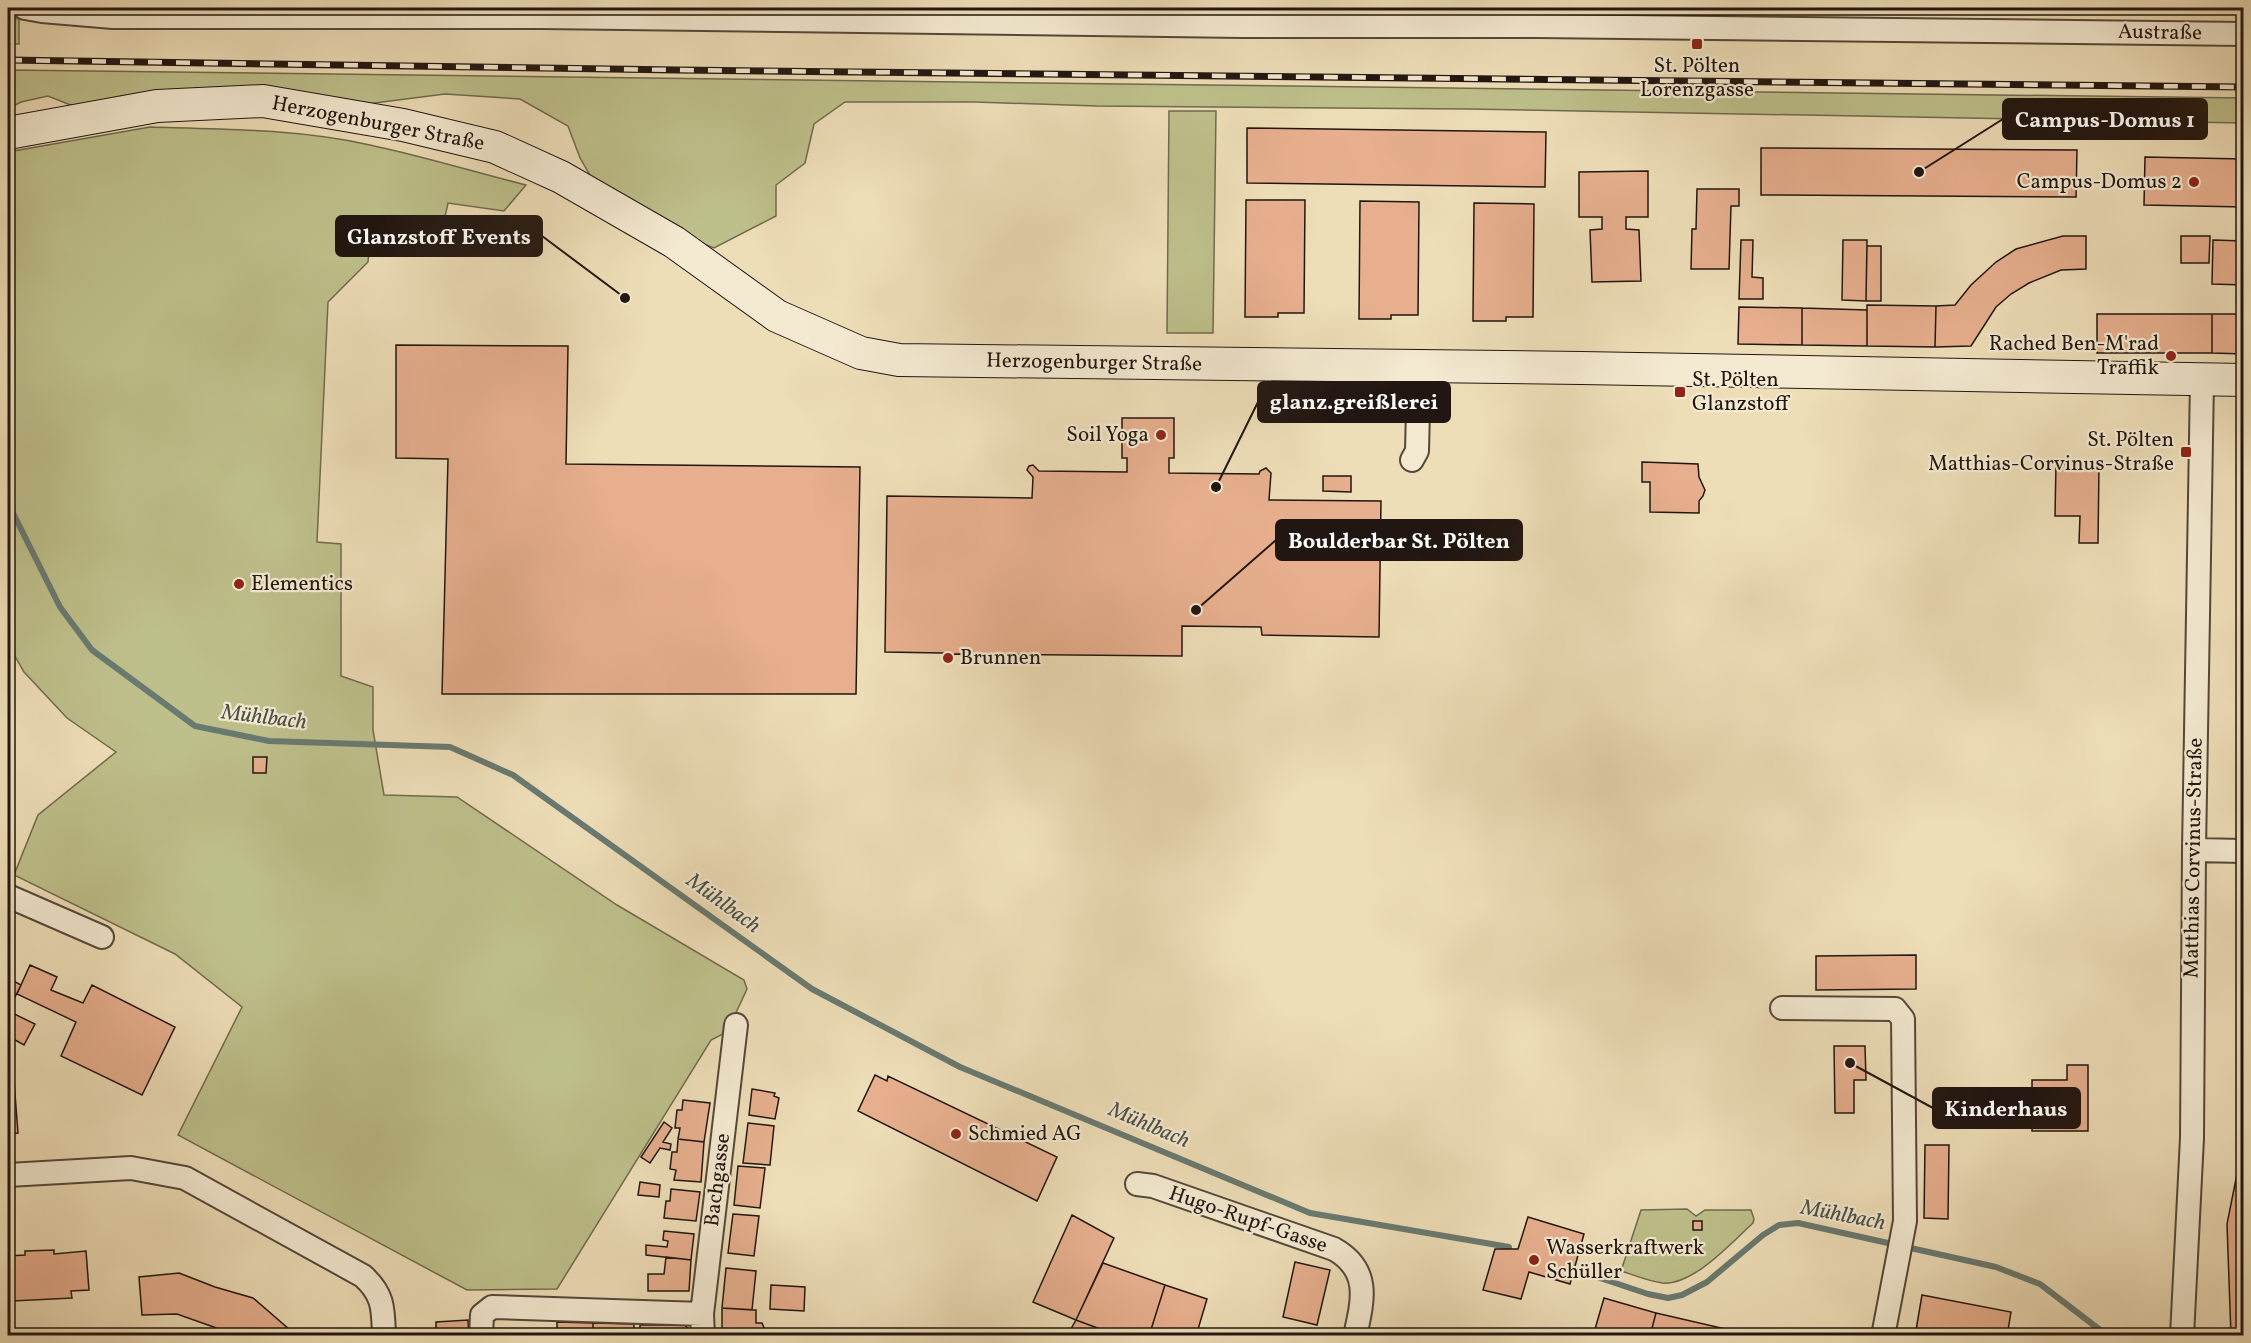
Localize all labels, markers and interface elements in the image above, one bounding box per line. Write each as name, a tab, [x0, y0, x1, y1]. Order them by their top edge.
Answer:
street label: Austraße	[2118, 18, 2202, 48]
marker: St. Pölten Lorenzgasse	[1690, 37, 1704, 51]
place label: St. Pölten Lorenzgasse	[1640, 52, 1754, 105]
street label: Herzogenburger Straße	[269, 89, 487, 159]
callout: Campus-Domus 1	[2003, 99, 2207, 139]
text: Campus-Domus 1	[2015, 106, 2195, 137]
place label: Campus-Domus 2	[2017, 168, 2182, 197]
marker: Campus-Domus 2	[2187, 175, 2201, 189]
callout: Glanzstoff Events	[336, 216, 542, 256]
text: Glanzstoff Events	[347, 223, 531, 254]
place label: Rached Ben-M'rad Traffik	[1989, 330, 2160, 383]
street label: Herzogenburger Straße	[986, 347, 1202, 379]
marker: Rached Ben-M'rad Traffik	[2164, 349, 2178, 363]
place label: St. Pölten Glanzstoff	[1692, 366, 1790, 419]
callout: glanz.greißlerei	[1258, 382, 1450, 422]
marker: St. Pölten Glanzstoff	[1673, 385, 1687, 399]
text: glanz.greißlerei	[1270, 388, 1438, 419]
place label: Soil Yoga	[1066, 421, 1149, 450]
place label: St. Pölten Matthias-Corvinus-Straße	[1928, 426, 2174, 479]
marker: Soil Yoga	[1154, 428, 1168, 442]
marker: St. Pölten Matthias-Corvinus-Straße	[2179, 445, 2193, 459]
callout: Boulderbar St. Pölten	[1276, 520, 1522, 560]
text: Boulderbar St. Pölten	[1288, 527, 1510, 558]
place label: Elementics	[251, 570, 353, 599]
marker: Elementics	[232, 577, 246, 591]
place label: Brunnen	[960, 644, 1041, 673]
marker: Brunnen	[941, 651, 955, 665]
water label: Mühlbach	[219, 697, 308, 739]
street label: Matthias Corvinus-Straße	[2177, 737, 2211, 979]
water label: Mühlbach	[679, 866, 767, 942]
callout: Kinderhaus	[1933, 1088, 2080, 1128]
water label: Mühlbach	[1103, 1095, 1194, 1157]
text: Kinderhaus	[1945, 1095, 2067, 1126]
place label: Schmied AG	[968, 1120, 1082, 1149]
marker: Schmied AG	[949, 1127, 963, 1141]
street label: Bachgasse	[698, 1132, 738, 1228]
street label: Hugo-Rupf-Gasse	[1165, 1179, 1331, 1261]
water label: Mühlbach	[1797, 1192, 1888, 1239]
place label: Wasserkraftwerk Schüller	[1546, 1234, 1705, 1287]
marker: Wasserkraftwerk Schüller	[1527, 1253, 1541, 1267]

